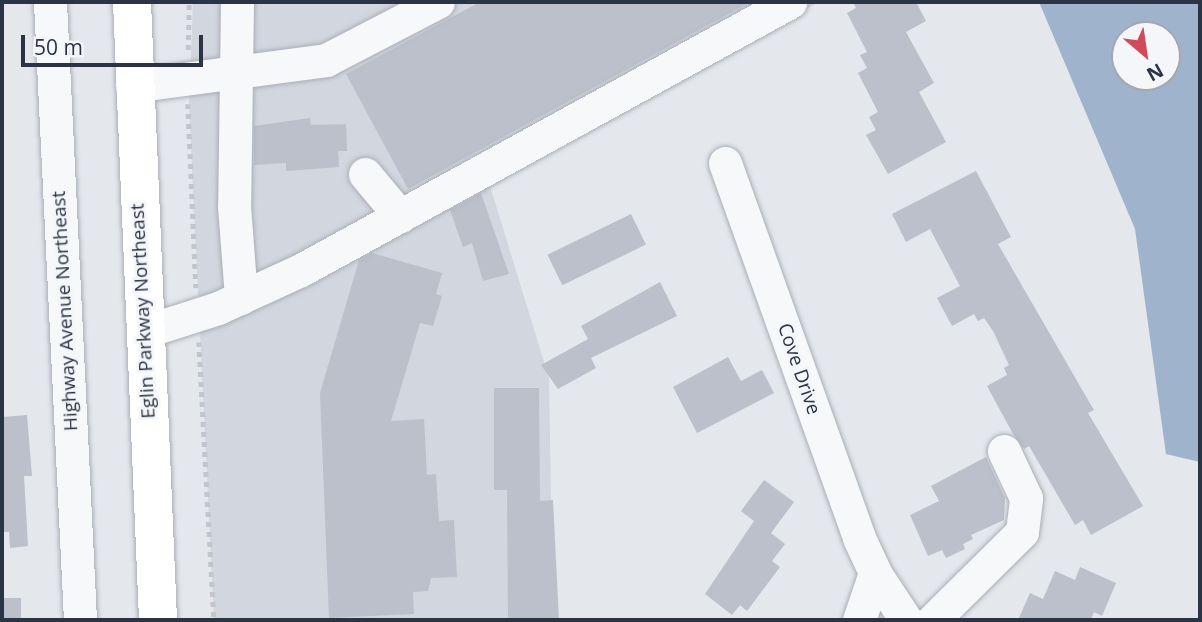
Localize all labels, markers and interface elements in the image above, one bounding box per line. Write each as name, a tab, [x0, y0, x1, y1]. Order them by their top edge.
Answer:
scale bar	[24, 21, 206, 65]
north arrow	[1111, 21, 1181, 91]
text: 50 m	[34, 33, 83, 61]
text: N	[1142, 57, 1168, 88]
street label: Highway Avenue Northeast	[47, 190, 83, 432]
street label: Eglin Parkway Northeast	[126, 203, 160, 419]
street label: Cove Drive	[773, 320, 825, 418]

